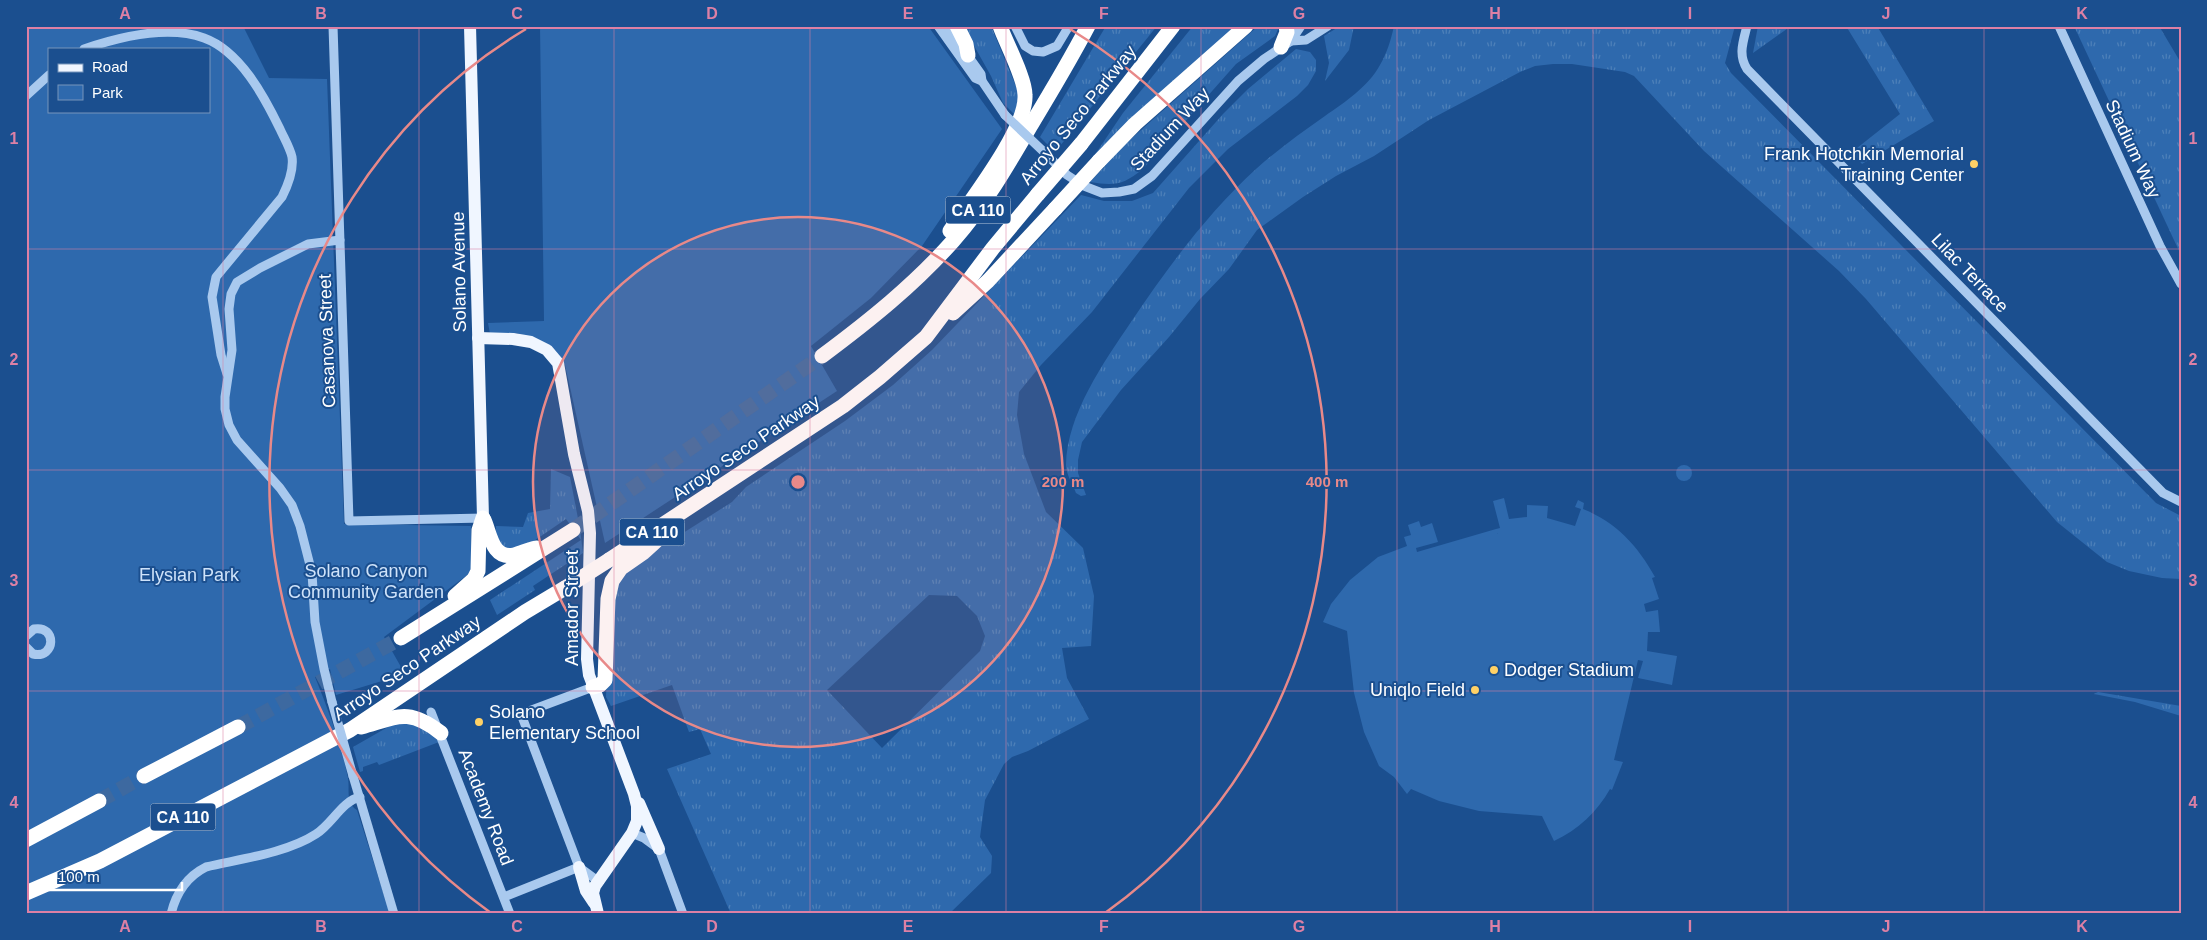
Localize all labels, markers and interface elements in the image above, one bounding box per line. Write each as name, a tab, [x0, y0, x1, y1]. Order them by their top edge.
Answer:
text: A	[119, 5, 131, 22]
text: B	[315, 5, 327, 22]
text: C	[511, 5, 523, 22]
text: D	[706, 5, 718, 22]
text: E	[903, 5, 914, 22]
text: F	[1099, 5, 1109, 22]
text: G	[1293, 5, 1305, 22]
text: H	[1489, 5, 1501, 22]
text: I	[1688, 5, 1692, 22]
text: J	[1882, 5, 1890, 22]
text: K	[2076, 5, 2088, 22]
street label: Arroyo Seco Parkway	[1016, 41, 1140, 189]
legend	[48, 48, 210, 112]
text: Road	[92, 58, 128, 75]
street label: Stadium Way	[1126, 83, 1214, 175]
text: Park	[92, 84, 123, 101]
street label: Stadium Way	[2101, 97, 2165, 201]
text: 1	[10, 130, 19, 147]
text: 1	[2189, 130, 2198, 147]
place label: Frank Hotchkin Memorial Training Center	[1764, 144, 1964, 185]
marker: Frank Hotchkin Memorial Training Center	[1968, 158, 1980, 170]
road number: CA 110	[946, 196, 1010, 224]
street label: Solano Avenue	[448, 211, 470, 333]
street label: Lilac Terrace	[1927, 229, 2013, 317]
street label: Casanova Street	[315, 274, 339, 408]
text: 2	[10, 351, 19, 368]
text: 2	[2189, 351, 2198, 368]
street label: Arroyo Seco Parkway	[669, 391, 823, 505]
centre of rings	[789, 473, 807, 491]
text: 200 m	[1042, 473, 1084, 490]
text: 400 m	[1306, 473, 1348, 490]
road number: CA 110	[620, 518, 684, 546]
street label: Amador Street	[562, 550, 582, 666]
park label: Solano Canyon Community Garden	[288, 561, 444, 602]
park label: Elysian Park	[139, 565, 240, 585]
text: 3	[10, 572, 19, 589]
text: 3	[2189, 572, 2198, 589]
street label: Arroyo Seco Parkway	[330, 611, 484, 725]
place label: Dodger Stadium	[1504, 660, 1634, 680]
marker: Dodger Stadium	[1488, 664, 1500, 676]
place label: Uniqlo Field	[1370, 680, 1465, 700]
marker: Uniqlo Field	[1469, 684, 1481, 696]
place label: Solano Elementary School	[489, 702, 640, 743]
marker: Solano Elementary School	[473, 716, 485, 728]
street label: Academy Road	[455, 746, 517, 868]
text: 4	[10, 794, 19, 811]
text: 4	[2189, 794, 2198, 811]
road number: CA 110	[150, 804, 216, 830]
scale bar	[50, 860, 182, 892]
text: 100 m	[58, 868, 100, 885]
text: A	[119, 918, 131, 935]
text: B	[315, 918, 327, 935]
text: C	[511, 918, 523, 935]
text: D	[706, 918, 718, 935]
text: E	[903, 918, 914, 935]
text: F	[1099, 918, 1109, 935]
text: G	[1293, 918, 1305, 935]
text: H	[1489, 918, 1501, 935]
text: I	[1688, 918, 1692, 935]
text: J	[1882, 918, 1890, 935]
text: K	[2076, 918, 2088, 935]

